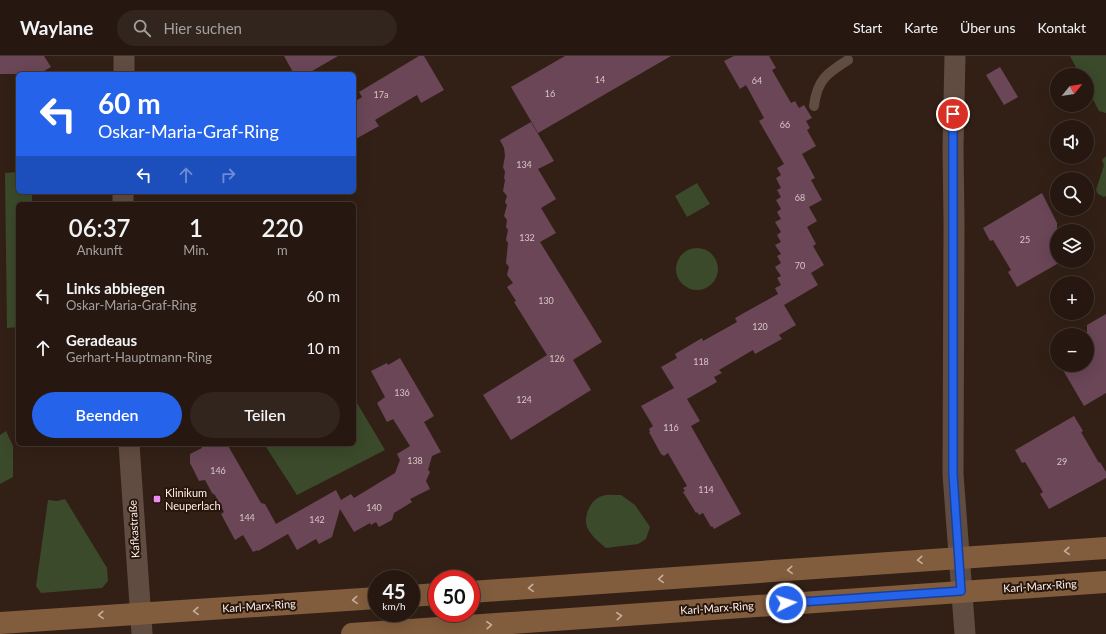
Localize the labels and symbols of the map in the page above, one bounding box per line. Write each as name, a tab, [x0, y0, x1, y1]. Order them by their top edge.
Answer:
north arrow	[1050, 68, 1094, 112]
house number: 14	[595, 74, 605, 85]
house number: 64	[752, 75, 762, 86]
house number: 16	[545, 88, 555, 99]
house number: 17a	[374, 89, 388, 100]
pin	[936, 97, 970, 131]
house number: 66	[780, 119, 790, 130]
house number: 134	[516, 159, 532, 170]
house number: 68	[795, 192, 805, 203]
house number: 132	[519, 232, 535, 243]
house number: 25	[1020, 234, 1030, 245]
house number: 70	[795, 260, 805, 271]
house number: 130	[538, 295, 554, 306]
house number: 120	[752, 321, 768, 332]
house number: 126	[549, 353, 565, 364]
house number: 118	[693, 356, 709, 367]
house number: 136	[394, 387, 410, 398]
house number: 124	[516, 394, 532, 405]
house number: 116	[663, 422, 679, 433]
house number: 138	[407, 455, 423, 466]
house number: 29	[1057, 456, 1067, 467]
house number: 146	[210, 465, 226, 476]
house number: 114	[698, 484, 714, 495]
place label: Klinikum Neuperlach	[165, 486, 221, 512]
marker: Klinikum Neuperlach	[152, 494, 162, 504]
street label: Kafkastraße	[125, 500, 142, 558]
house number: 140	[366, 502, 382, 513]
house number: 144	[239, 512, 255, 523]
house number: 142	[309, 514, 325, 525]
one-way arrow	[1064, 546, 1070, 555]
one-way arrow	[917, 556, 923, 565]
one-way arrow	[787, 565, 793, 574]
speed limit sign: 50	[428, 570, 480, 622]
one-way arrow	[658, 574, 664, 583]
street label: Karl-Marx-Ring	[1003, 576, 1077, 595]
position arrow	[765, 582, 807, 624]
one-way arrow	[528, 583, 534, 592]
one-way arrow	[352, 595, 358, 604]
street label: Karl-Marx-Ring	[222, 596, 296, 615]
street label: Karl-Marx-Ring	[680, 598, 754, 617]
one-way arrow	[193, 606, 199, 615]
one-way arrow	[98, 611, 104, 620]
one-way arrow	[616, 612, 622, 621]
one-way arrow	[486, 621, 492, 630]

